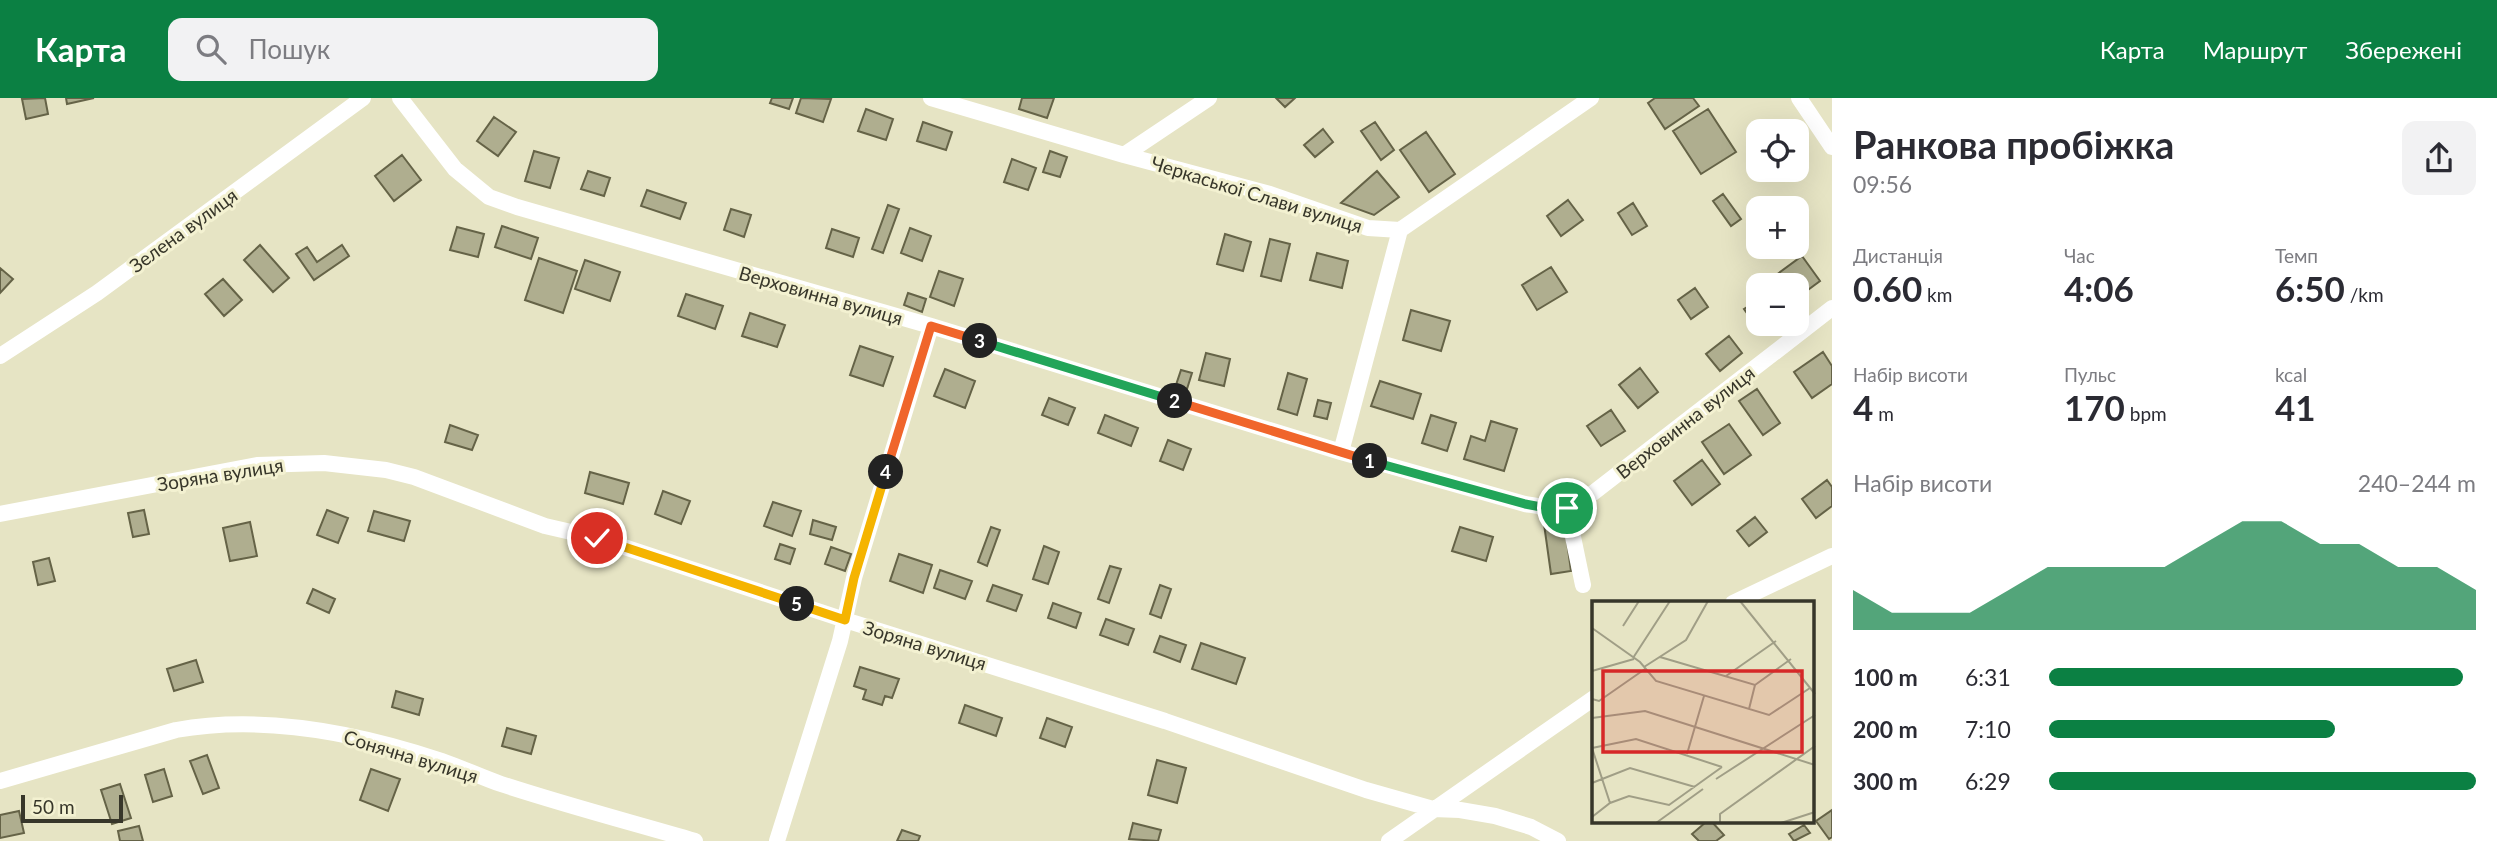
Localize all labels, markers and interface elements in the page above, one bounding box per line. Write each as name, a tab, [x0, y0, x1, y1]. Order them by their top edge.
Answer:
search box	[168, 18, 658, 81]
text: Карта	[35, 29, 126, 69]
icon: search	[192, 30, 230, 68]
text: Пошук	[248, 33, 330, 65]
text: Карта	[2100, 35, 2165, 64]
text: Маршрут	[2203, 35, 2307, 64]
text: Збережені	[2345, 35, 2462, 64]
map controls	[1746, 119, 1809, 336]
button: locate	[1746, 119, 1809, 182]
text: Ранкова пробіжка	[1853, 121, 2174, 167]
button: share	[2402, 121, 2476, 195]
street label: Черкаської Слави вулиця	[1149, 151, 1365, 237]
text: 09:56	[1853, 170, 1912, 198]
street label: Зелена вулиця	[124, 183, 242, 277]
button: +	[1746, 196, 1809, 259]
text: Дистанція	[1853, 244, 1943, 267]
text: Час	[2064, 244, 2095, 267]
text: Темп	[2275, 244, 2318, 267]
street label: Верховинна вулиця	[736, 261, 906, 329]
text: 0.60	[1853, 267, 1922, 309]
text: 4:06	[2064, 267, 2134, 309]
text: 6:50	[2275, 267, 2345, 309]
button: −	[1746, 273, 1809, 336]
text: km	[1922, 283, 1952, 306]
text: /km	[2345, 283, 2384, 306]
pin: 3	[962, 324, 998, 358]
text: 3	[974, 329, 985, 352]
street label: Верховинна вулиця	[1611, 361, 1759, 483]
text: Набір висоти	[1853, 363, 1968, 386]
text: Пульс	[2064, 363, 2116, 386]
text: kcal	[2275, 363, 2307, 386]
pin: 2	[1158, 384, 1192, 418]
text: 4	[1853, 386, 1873, 428]
text: 170	[2064, 386, 2125, 428]
text: 41	[2275, 386, 2316, 428]
text: 2	[1169, 389, 1180, 412]
text: m	[1873, 402, 1894, 425]
text: bpm	[2125, 402, 2167, 425]
pin: 1	[1352, 444, 1388, 478]
text: 1	[1364, 449, 1375, 472]
street label: Зоряна вулиця	[155, 453, 285, 495]
pin: 4	[868, 454, 903, 490]
text: 4	[880, 460, 891, 483]
text: Набір висоти	[1853, 469, 1992, 497]
text: 240–244 m	[2358, 469, 2476, 497]
pin	[1537, 478, 1597, 538]
icon: arrive	[1548, 489, 1586, 527]
pin	[567, 508, 627, 568]
icon: check	[578, 519, 616, 557]
pin: 5	[780, 587, 814, 622]
text: 5	[791, 592, 802, 615]
inset map	[1592, 601, 1814, 824]
street label: Зоряна вулиця	[861, 615, 989, 675]
text: 100 m	[1853, 663, 1918, 691]
text: 6:31	[1965, 663, 2011, 691]
text: 200 m	[1853, 715, 1918, 743]
text: 7:10	[1965, 715, 2011, 743]
street label: Сонячна вулиця	[341, 725, 481, 787]
text: 300 m	[1853, 767, 1918, 795]
text: 6:29	[1965, 767, 2011, 795]
scale bar	[21, 792, 122, 824]
text: 50 m	[32, 795, 75, 818]

